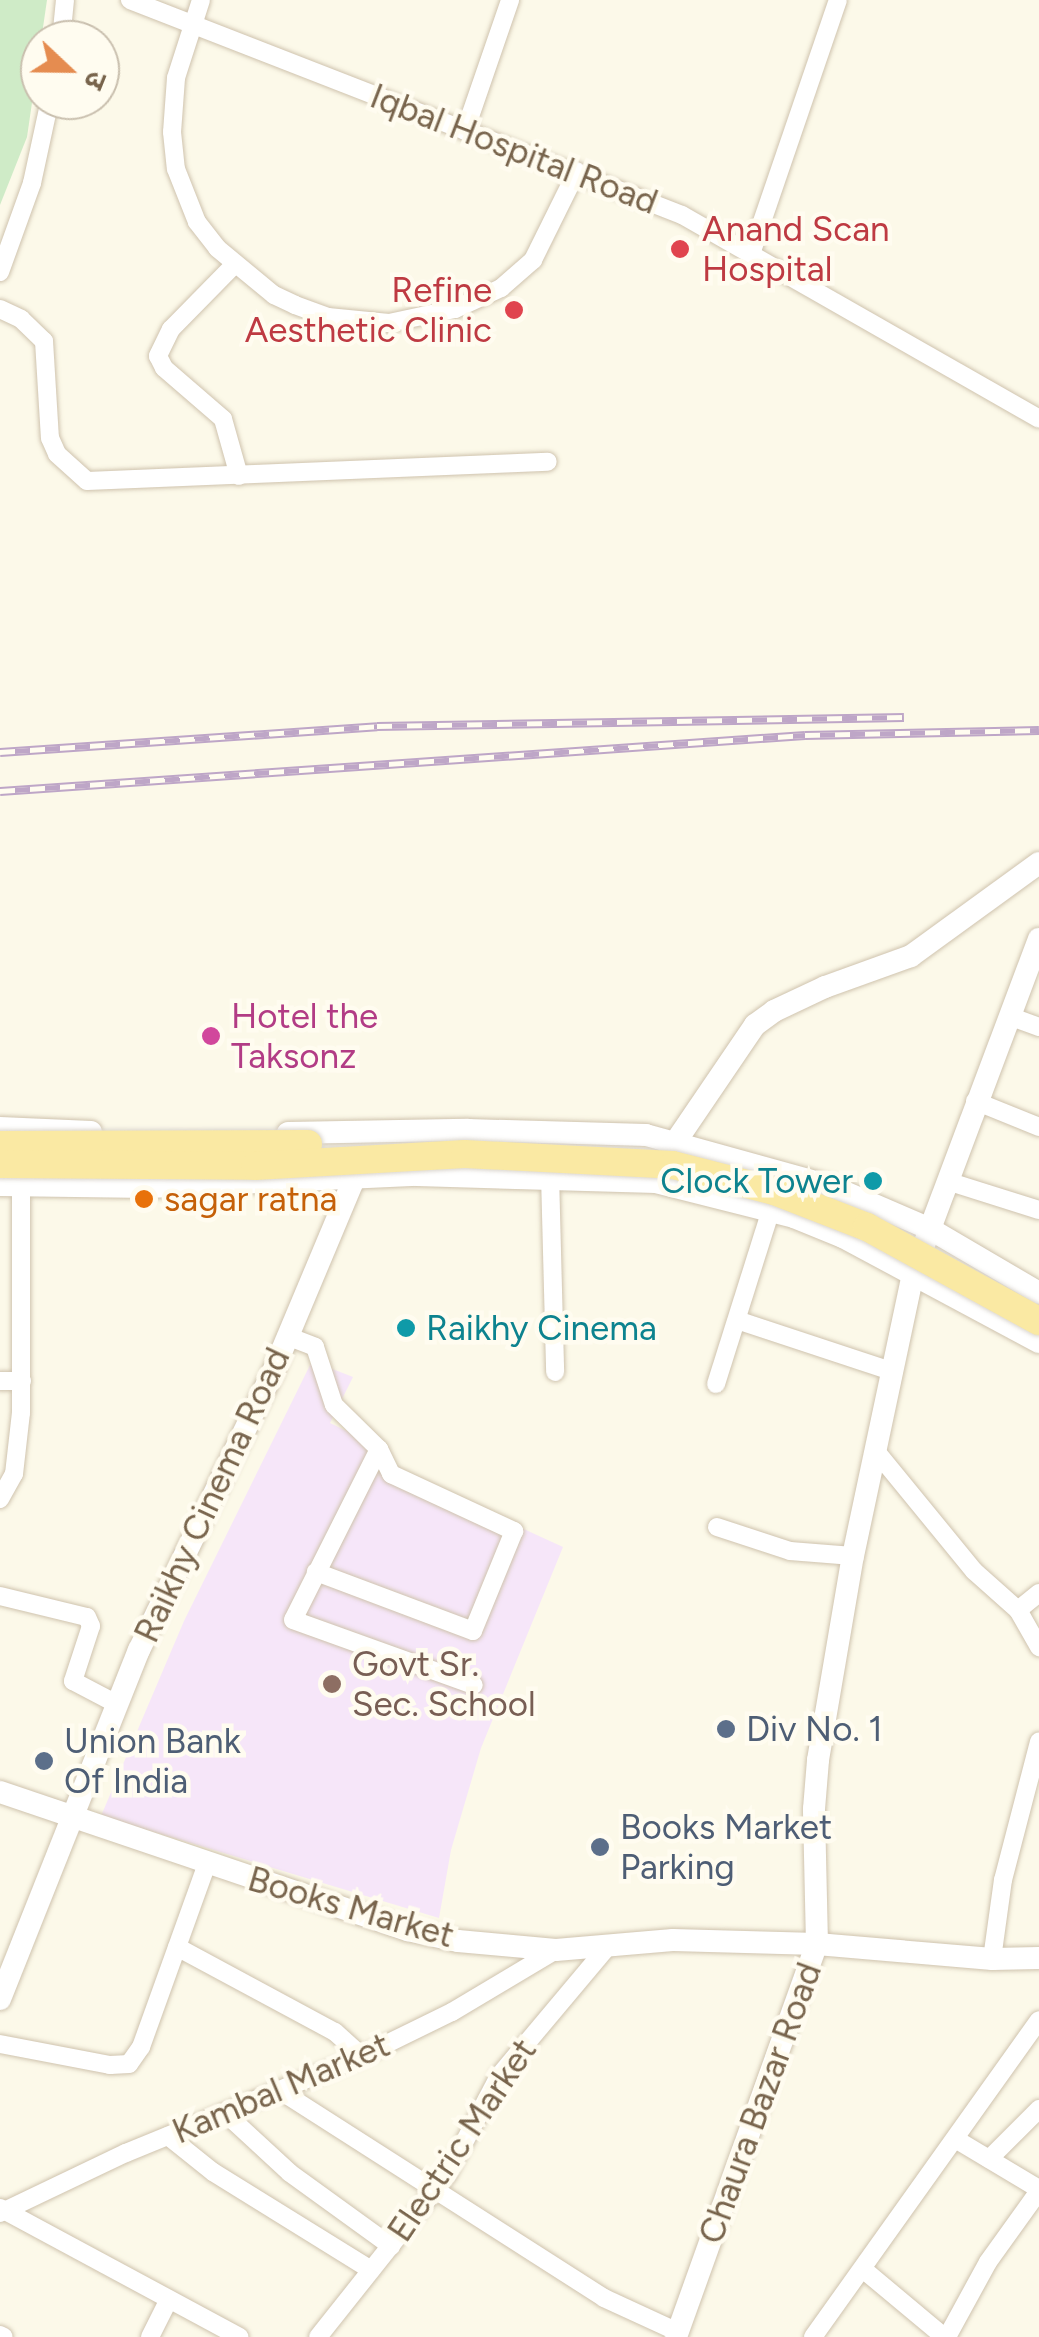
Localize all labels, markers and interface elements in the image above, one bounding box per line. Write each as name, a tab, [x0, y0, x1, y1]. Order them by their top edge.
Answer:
north arrow	[20, 20, 120, 120]
text: उ	[77, 67, 115, 94]
street label: Iqbal Hospital Road	[365, 75, 663, 223]
place label: Anand Scan Hospital	[702, 208, 890, 290]
marker: Anand Scan Hospital	[667, 236, 693, 262]
place label: Refine Aesthetic Clinic	[245, 269, 492, 351]
marker: Refine Aesthetic Clinic	[501, 297, 527, 323]
place label: Hotel the Taksonz	[231, 995, 378, 1077]
marker: Hotel the Taksonz	[200, 1025, 222, 1047]
place label: Clock Tower	[660, 1160, 853, 1202]
marker: Clock Tower	[862, 1170, 884, 1192]
place label: sagar ratna	[164, 1178, 337, 1220]
marker: sagar ratna	[133, 1188, 155, 1210]
place label: Raikhy Cinema	[426, 1307, 657, 1349]
marker: Raikhy Cinema	[395, 1317, 417, 1339]
street label: Raikhy Cinema Road	[125, 1341, 299, 1649]
place label: Govt Sr. Sec. School	[352, 1643, 536, 1725]
marker: Govt Sr. Sec. School	[321, 1673, 343, 1695]
place label: Div No. 1	[746, 1708, 883, 1750]
marker: Div No. 1	[715, 1718, 737, 1740]
place label: Union Bank Of India	[64, 1720, 241, 1802]
marker: Union Bank Of India	[33, 1750, 55, 1772]
place label: Books Market Parking	[620, 1806, 832, 1888]
marker: Books Market Parking	[589, 1836, 611, 1858]
street label: Books Market	[243, 1858, 459, 1956]
street label: Chaura Bazar Road	[690, 1957, 830, 2249]
street label: Kambal Market	[166, 2023, 396, 2153]
street label: Electric Market	[379, 2031, 545, 2249]

